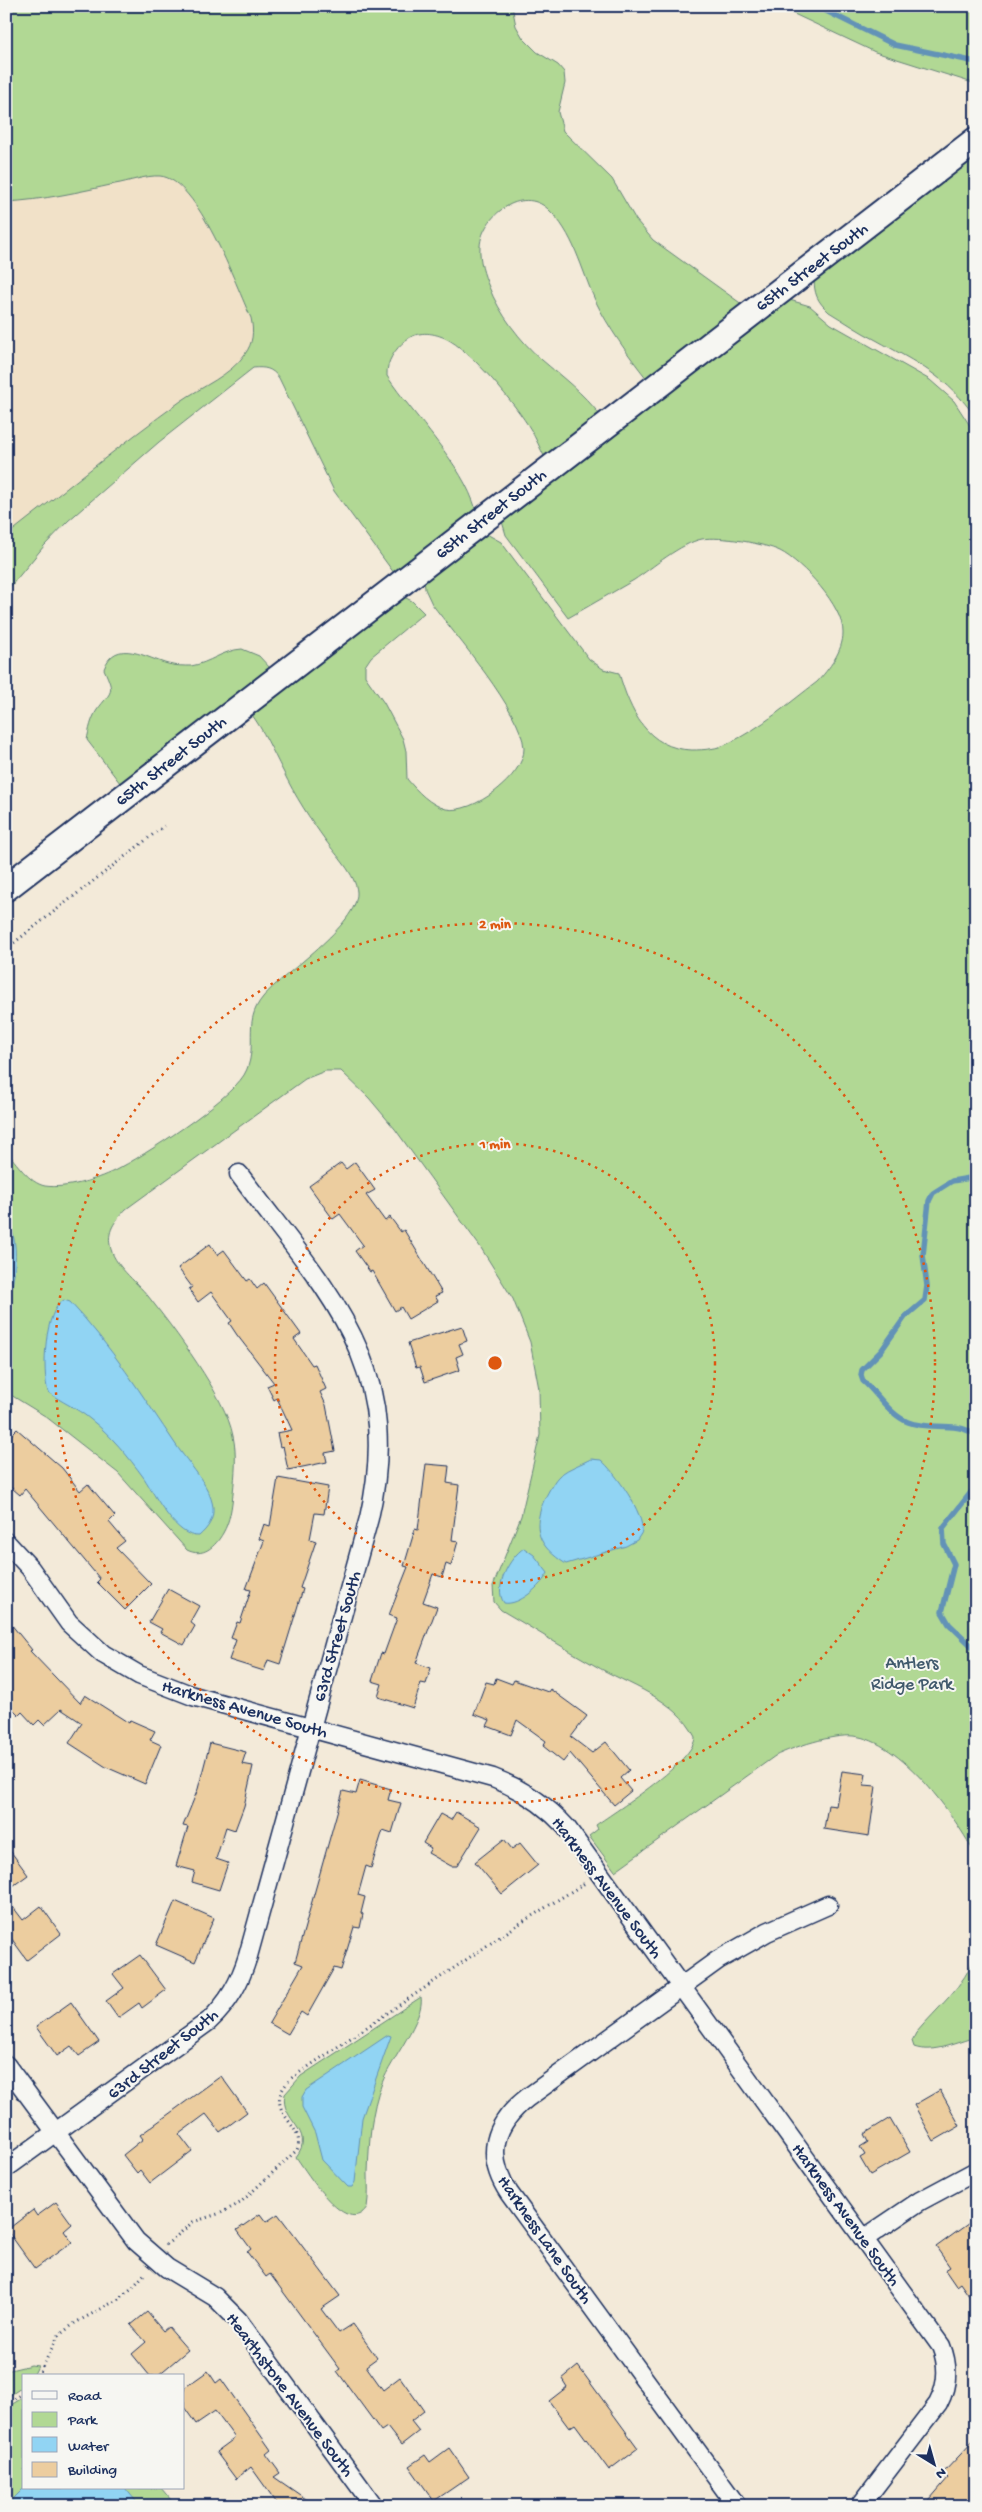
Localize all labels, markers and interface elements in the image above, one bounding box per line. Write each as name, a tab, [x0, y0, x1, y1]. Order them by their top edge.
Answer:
street label: 65th Street South	[752, 219, 873, 317]
street label: 65th Street South	[432, 465, 552, 565]
street label: 65th Street South	[112, 712, 232, 812]
text: 2 min	[479, 916, 512, 934]
text: 1 min	[479, 1136, 511, 1154]
centre of rings	[486, 1354, 504, 1372]
street label: 63rd Street South	[310, 1569, 367, 1704]
park label: Antlers Ridge Park	[871, 1654, 955, 1696]
street label: Harkness Avenue South	[159, 1677, 330, 1744]
street label: Harkness Avenue South	[546, 1814, 666, 1964]
street label: 63rd Street South	[104, 2005, 223, 2105]
street label: Harkness Avenue South	[786, 2140, 904, 2291]
street label: Harkness Lane South	[492, 2172, 596, 2309]
street label: Hearthstone Avenue South	[220, 2309, 358, 2482]
legend	[22, 2374, 185, 2490]
text: Road	[68, 2388, 102, 2406]
text: Park	[67, 2412, 98, 2430]
text: Water	[68, 2438, 110, 2456]
north arrow	[910, 2440, 960, 2490]
text: Building	[67, 2462, 117, 2480]
text: N	[932, 2463, 949, 2482]

